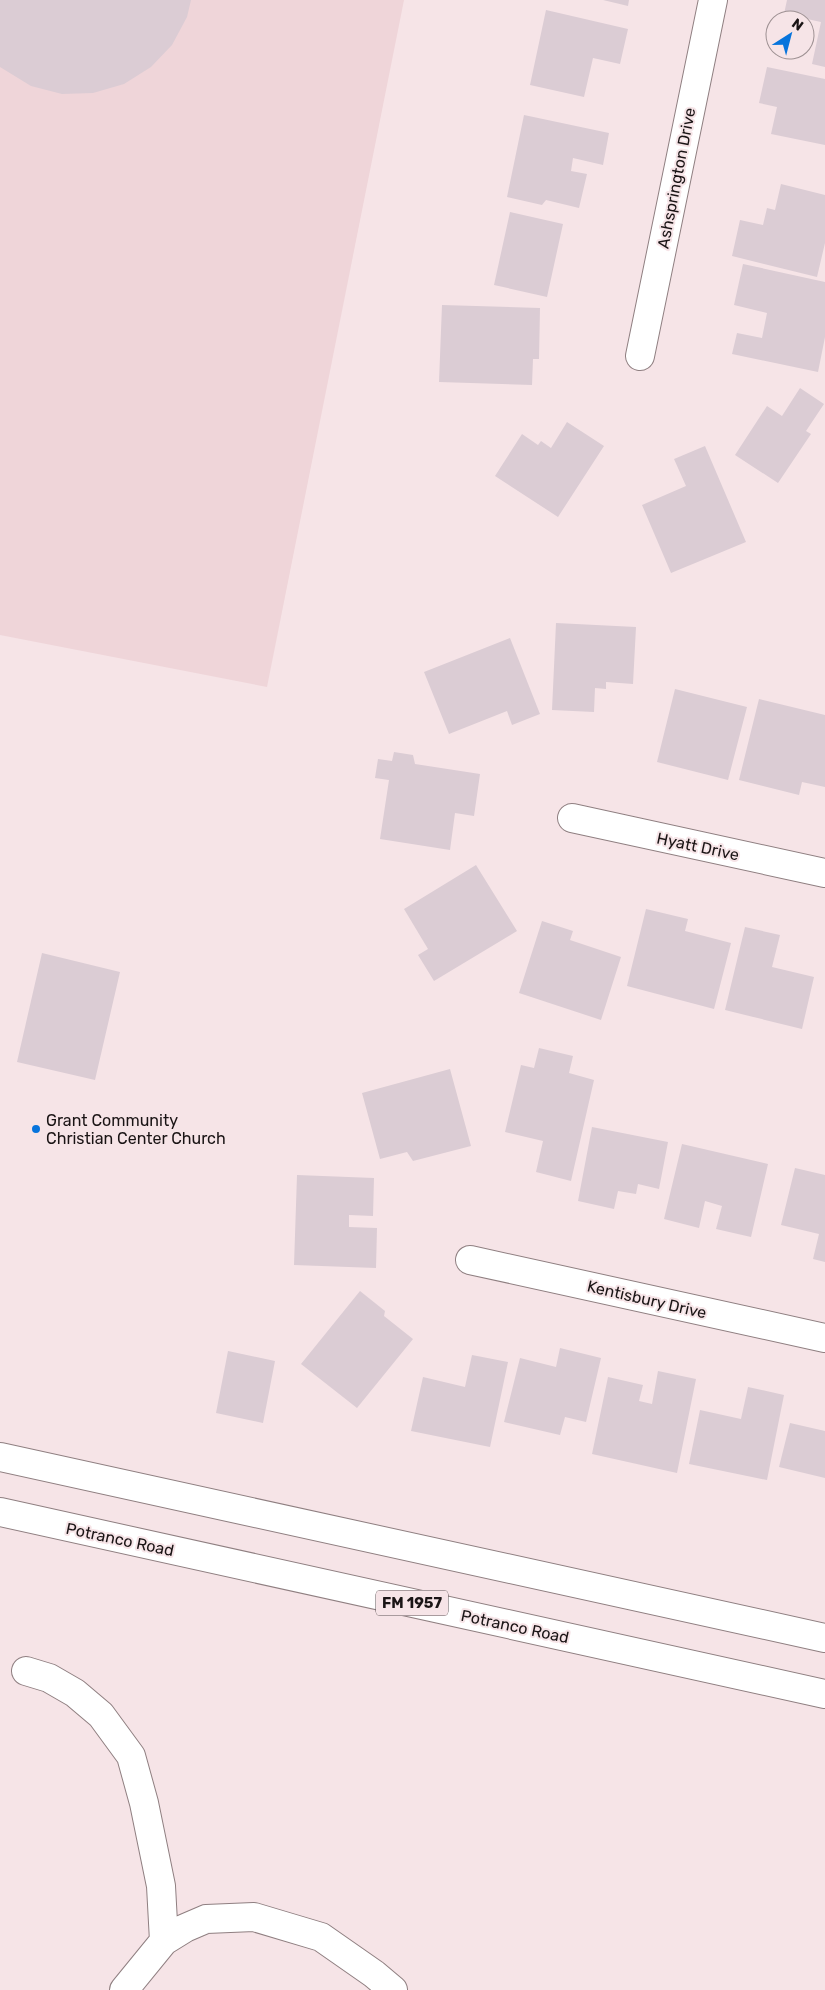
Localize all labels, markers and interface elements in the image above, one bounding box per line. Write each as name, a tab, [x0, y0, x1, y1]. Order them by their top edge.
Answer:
north arrow	[765, 10, 815, 60]
text: N	[788, 15, 806, 35]
street label: Ashsprington Drive	[654, 106, 699, 250]
street label: Hyatt Drive	[655, 829, 741, 864]
place label: Grant Community Christian Center Church	[46, 1111, 226, 1148]
marker: Grant Community Christian Center Church	[30, 1123, 42, 1135]
street label: Kentisbury Drive	[585, 1277, 709, 1322]
street label: Potranco Road	[64, 1519, 176, 1560]
road number: FM 1957	[376, 1590, 448, 1616]
street label: Potranco Road	[459, 1606, 571, 1647]

